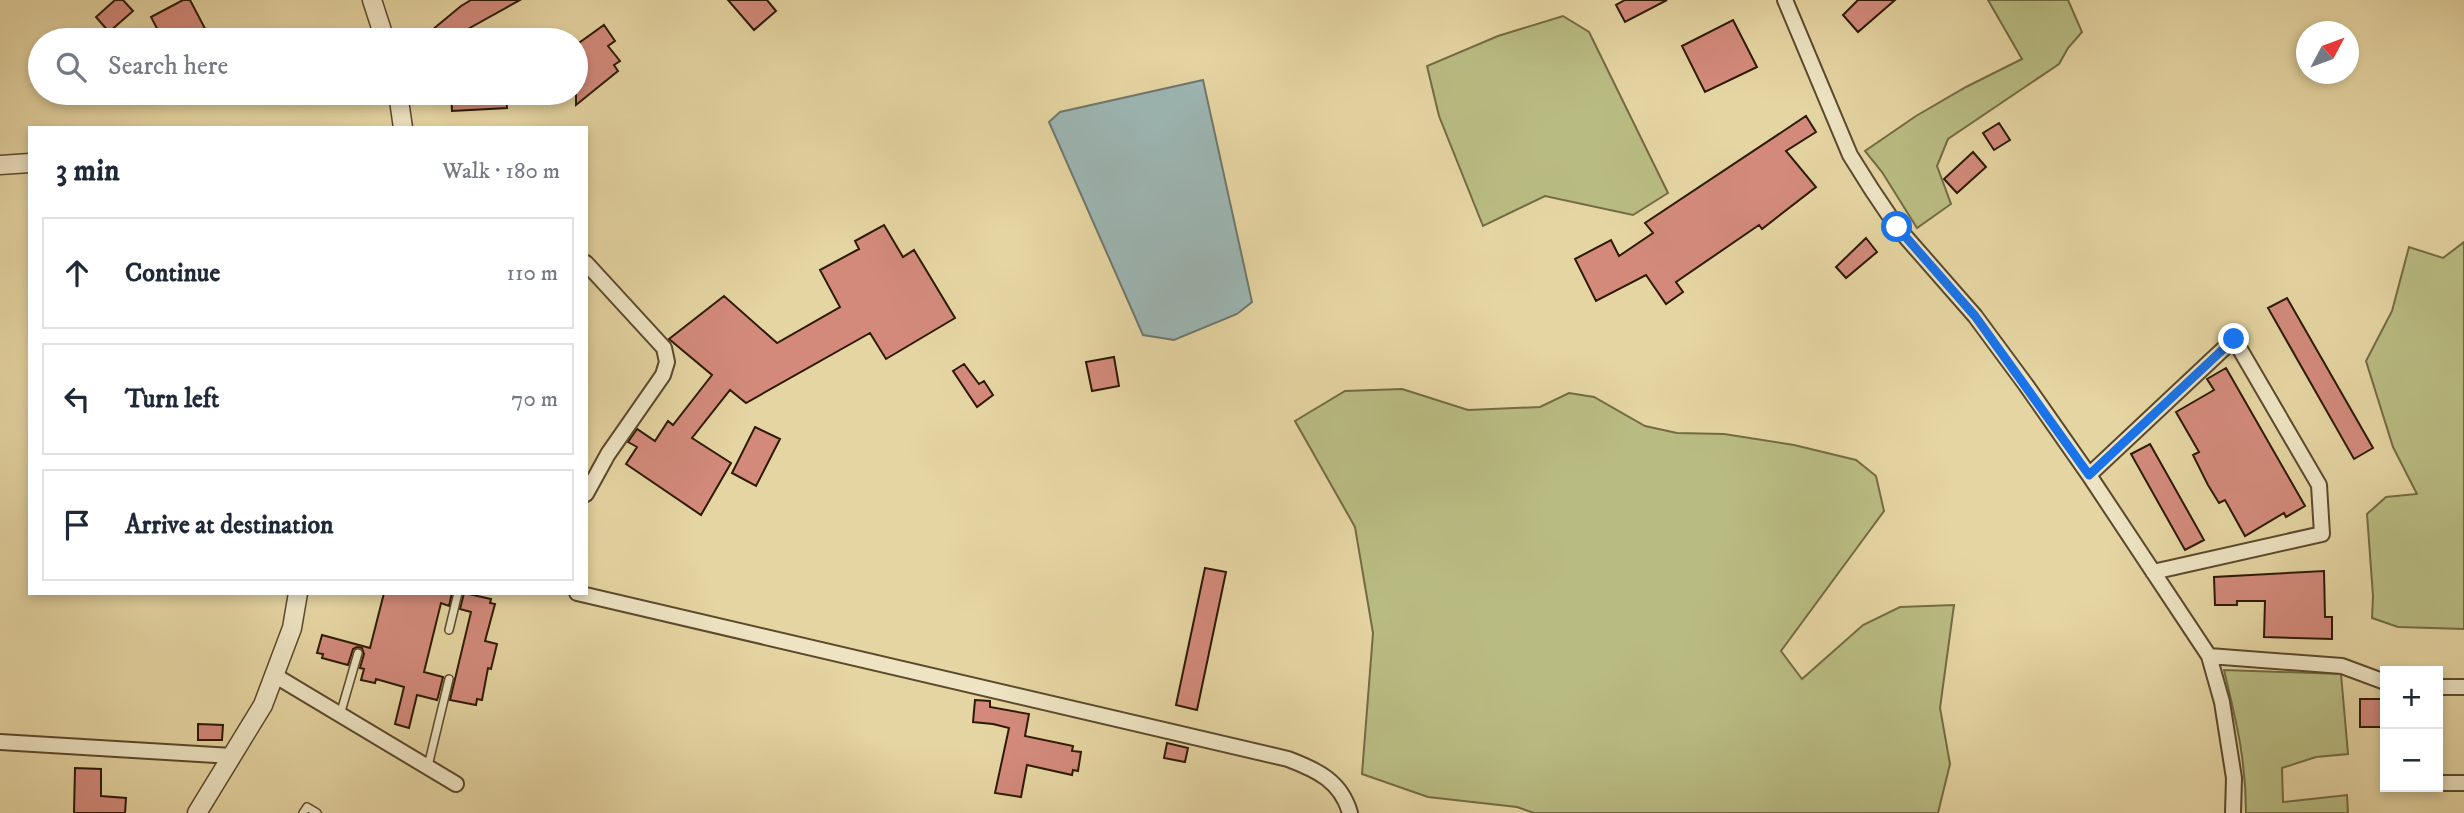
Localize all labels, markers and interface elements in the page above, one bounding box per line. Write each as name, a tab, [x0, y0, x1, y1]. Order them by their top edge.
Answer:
north arrow	[2296, 21, 2359, 84]
search box	[28, 28, 588, 105]
icon: search	[52, 48, 90, 86]
text: Search here	[108, 50, 228, 83]
text: 3 min	[56, 153, 120, 190]
text: Walk · 180 m	[442, 157, 560, 186]
route start	[1881, 211, 1912, 242]
icon: ahead	[58, 254, 96, 292]
text: Continue	[125, 257, 220, 290]
text: 110 m	[507, 259, 558, 288]
route end	[2218, 323, 2249, 354]
icon: left	[58, 380, 96, 418]
text: Turn left	[125, 383, 219, 416]
text: 70 m	[511, 385, 558, 414]
icon: arrive	[58, 506, 96, 544]
text: Arrive at destination	[125, 509, 334, 542]
map controls	[2380, 666, 2443, 792]
button: +	[2380, 666, 2443, 729]
button: −	[2380, 729, 2443, 792]

